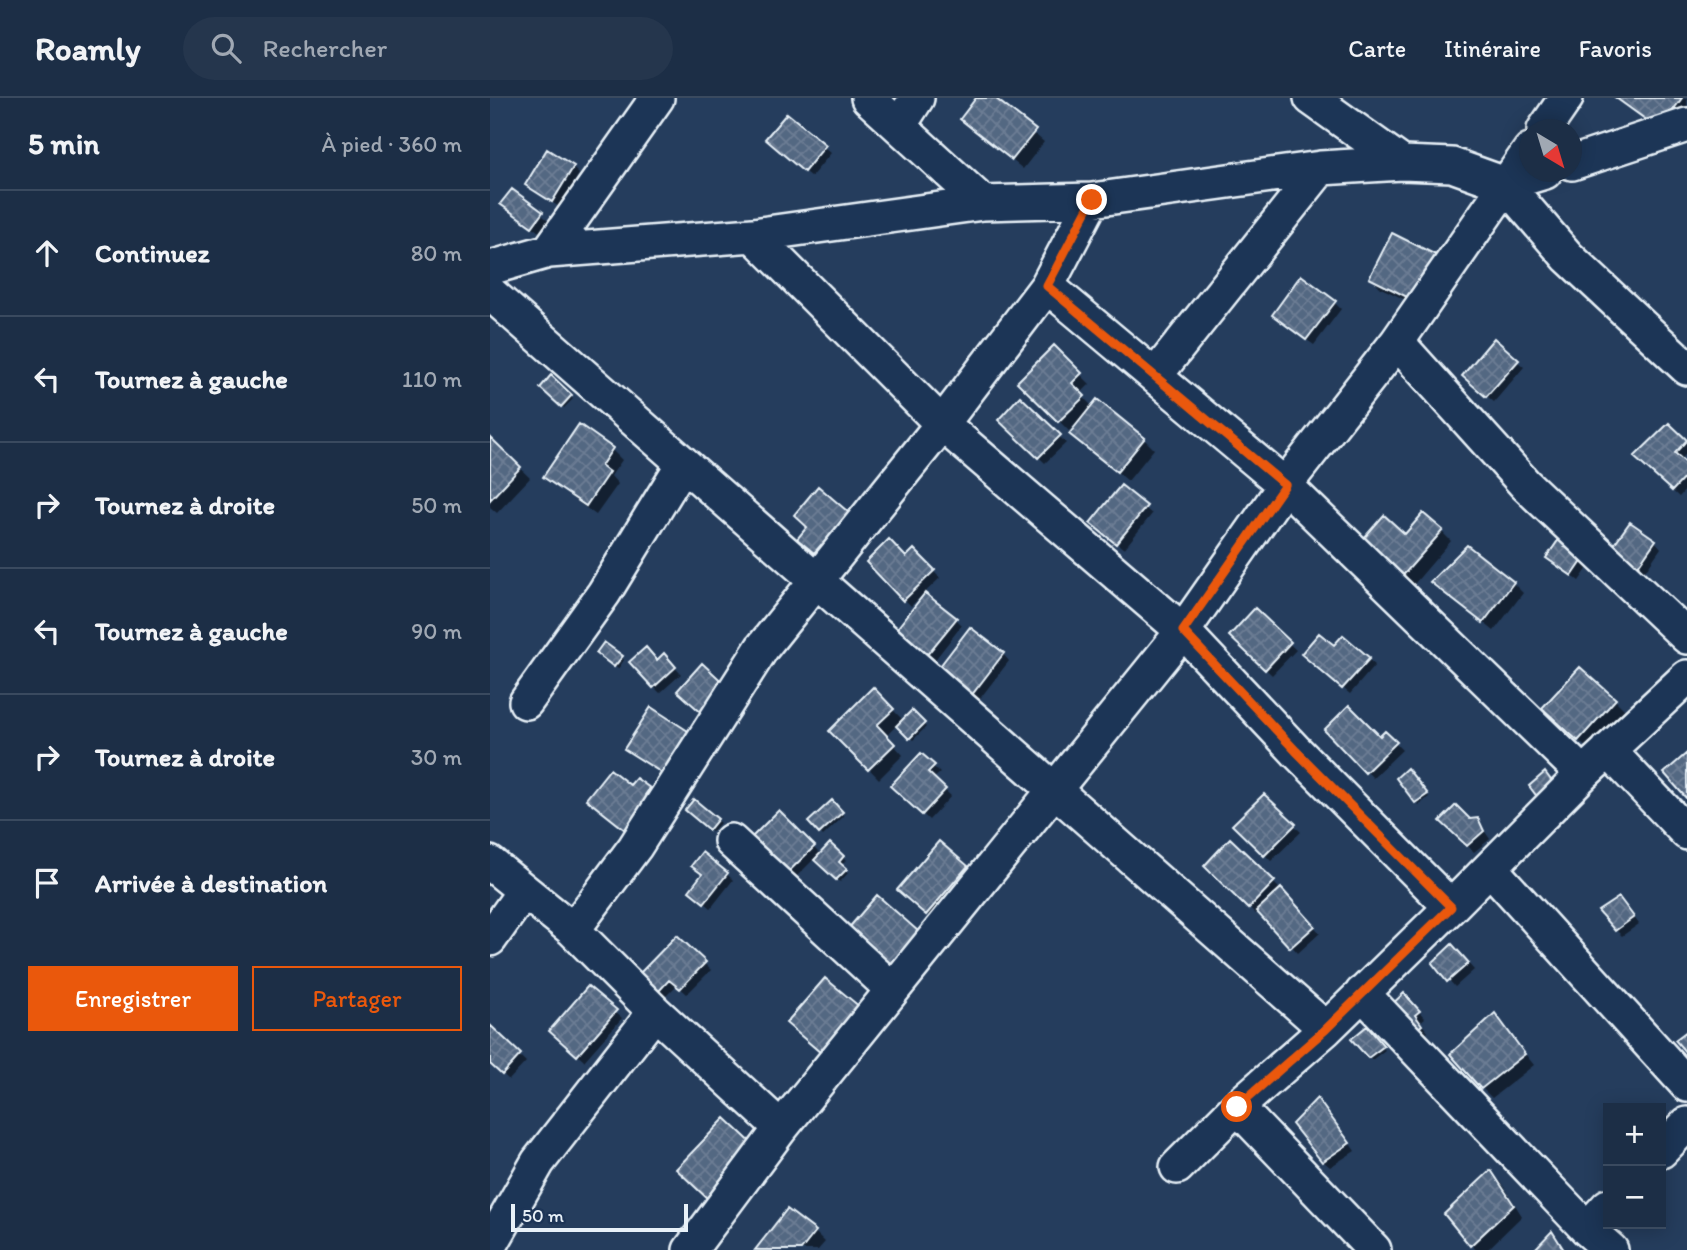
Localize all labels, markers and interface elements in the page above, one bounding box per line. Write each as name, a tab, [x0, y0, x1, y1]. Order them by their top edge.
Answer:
search box	[183, 17, 673, 80]
text: Roamly	[35, 29, 141, 68]
icon: search	[207, 29, 245, 67]
text: Rechercher	[263, 32, 387, 64]
text: Carte	[1348, 34, 1406, 63]
text: Itinéraire	[1444, 34, 1541, 63]
text: Favoris	[1579, 34, 1652, 63]
north arrow	[1519, 119, 1582, 182]
text: 5 min	[28, 125, 99, 162]
text: À pied · 360 m	[322, 130, 462, 158]
route end	[1076, 184, 1107, 215]
icon: ahead	[28, 234, 66, 272]
text: Continuez	[95, 237, 210, 269]
text: 80 m	[411, 239, 462, 267]
icon: left	[28, 360, 66, 398]
text: Tournez à gauche	[95, 363, 288, 395]
text: 110 m	[402, 365, 462, 393]
icon: right	[28, 486, 66, 524]
text: Tournez à droite	[95, 489, 275, 521]
text: 50 m	[411, 491, 462, 519]
icon: left	[28, 612, 66, 650]
text: Tournez à gauche	[95, 615, 288, 647]
text: 90 m	[411, 617, 462, 645]
icon: right	[28, 738, 66, 776]
text: Tournez à droite	[95, 741, 275, 773]
text: 30 m	[411, 743, 462, 771]
icon: arrive	[28, 864, 66, 902]
text: Arrivée à destination	[95, 867, 327, 899]
button: Enregistrer	[28, 966, 238, 1031]
button: Partager	[252, 966, 462, 1031]
route start	[1221, 1091, 1252, 1122]
map controls	[1603, 1103, 1666, 1229]
button: +	[1603, 1103, 1666, 1166]
button: −	[1603, 1166, 1666, 1229]
scale bar	[511, 1201, 688, 1233]
text: 50 m	[522, 1204, 564, 1227]

